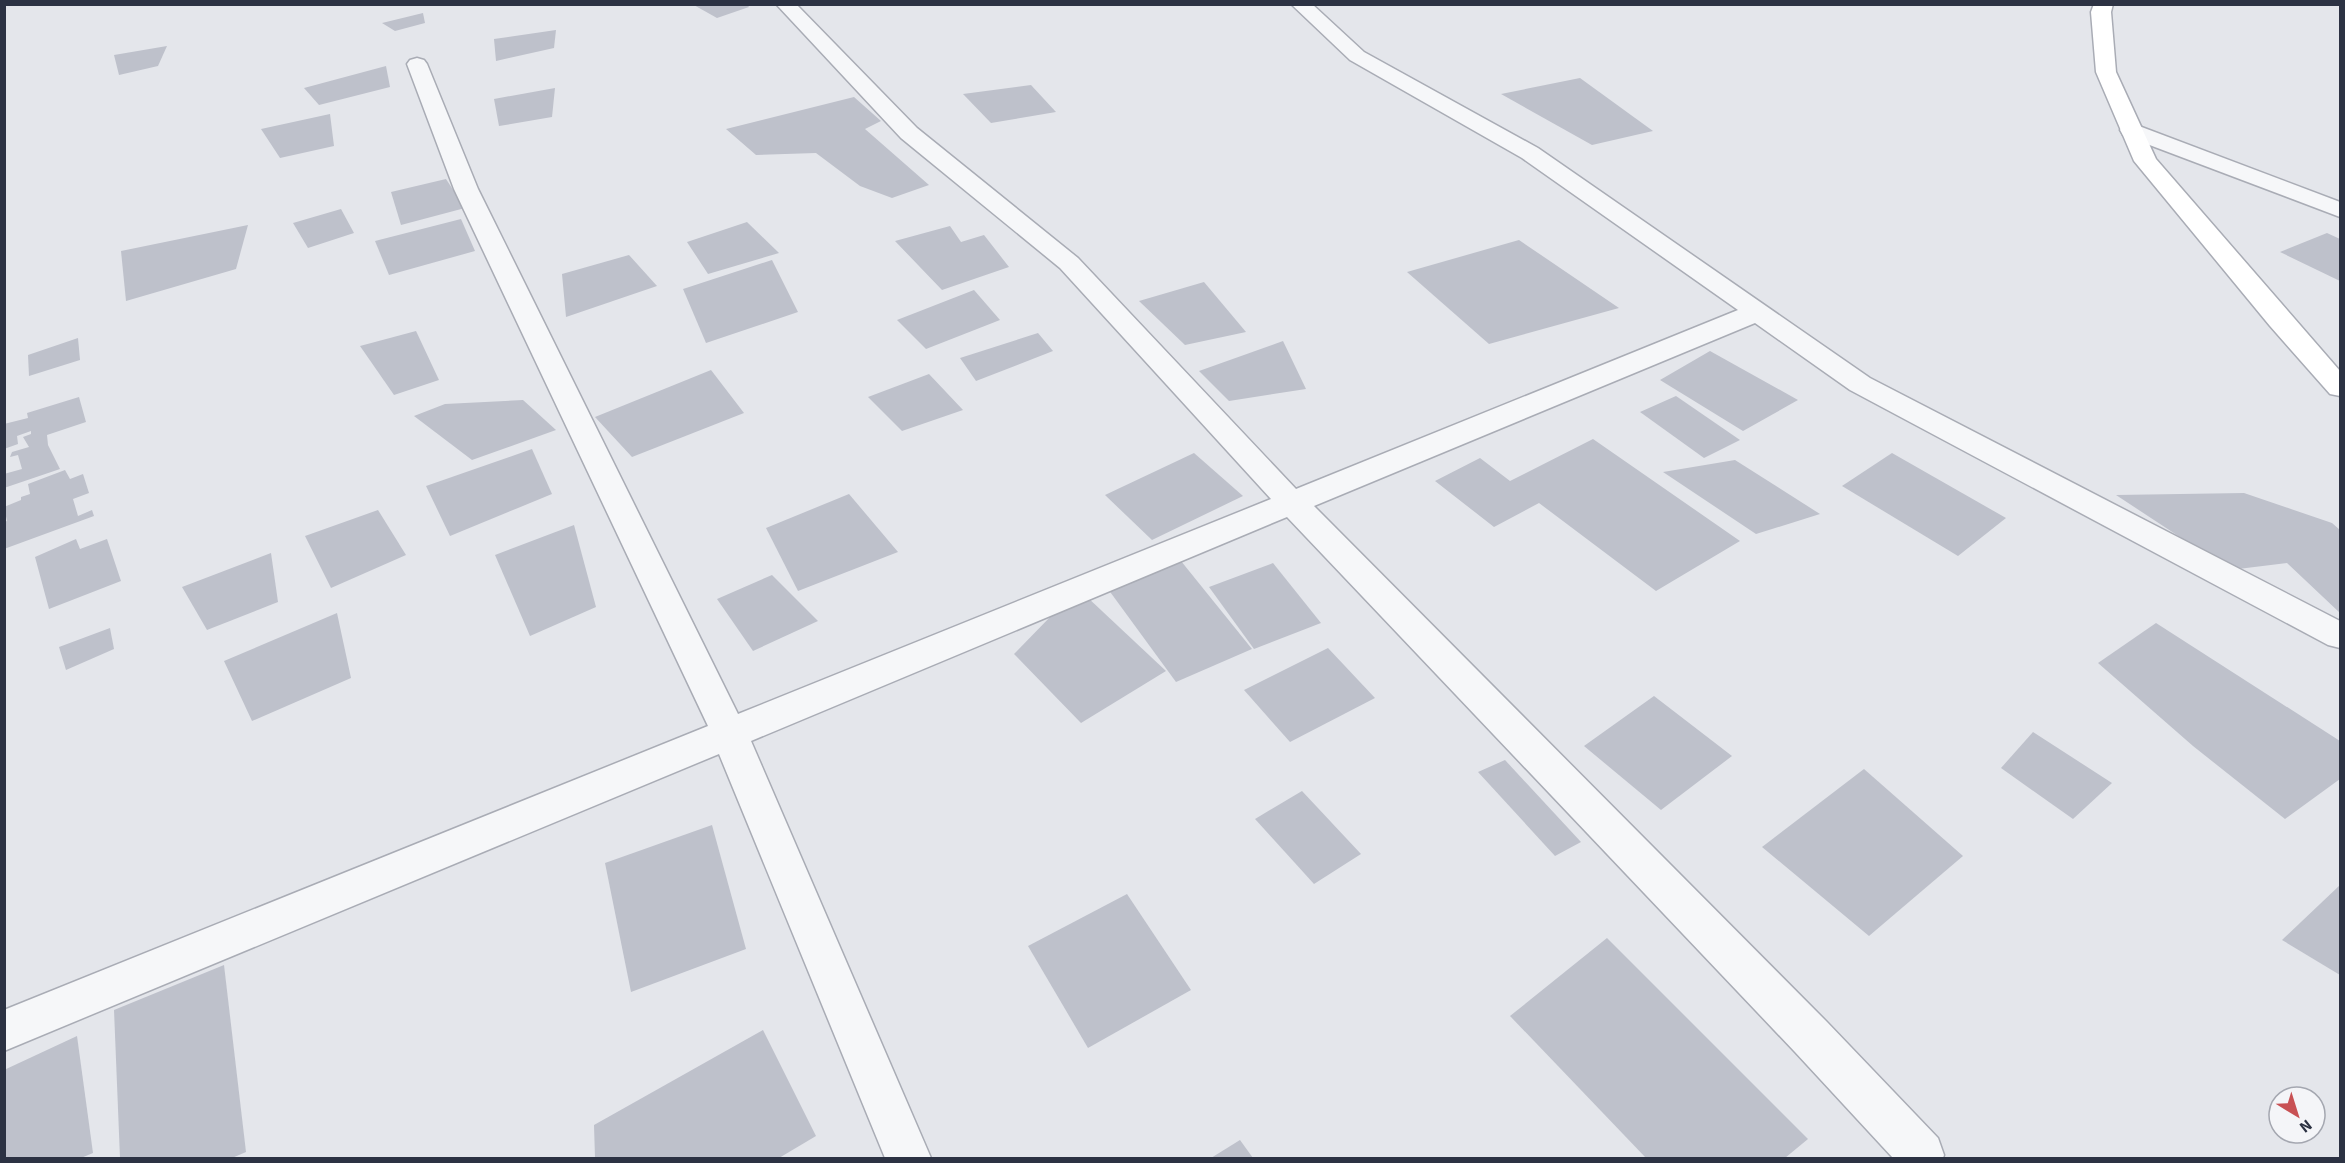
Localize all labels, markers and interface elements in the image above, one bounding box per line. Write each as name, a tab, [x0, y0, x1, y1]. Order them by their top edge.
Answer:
north arrow	[2267, 1085, 2327, 1145]
text: N	[2295, 1114, 2317, 1138]

